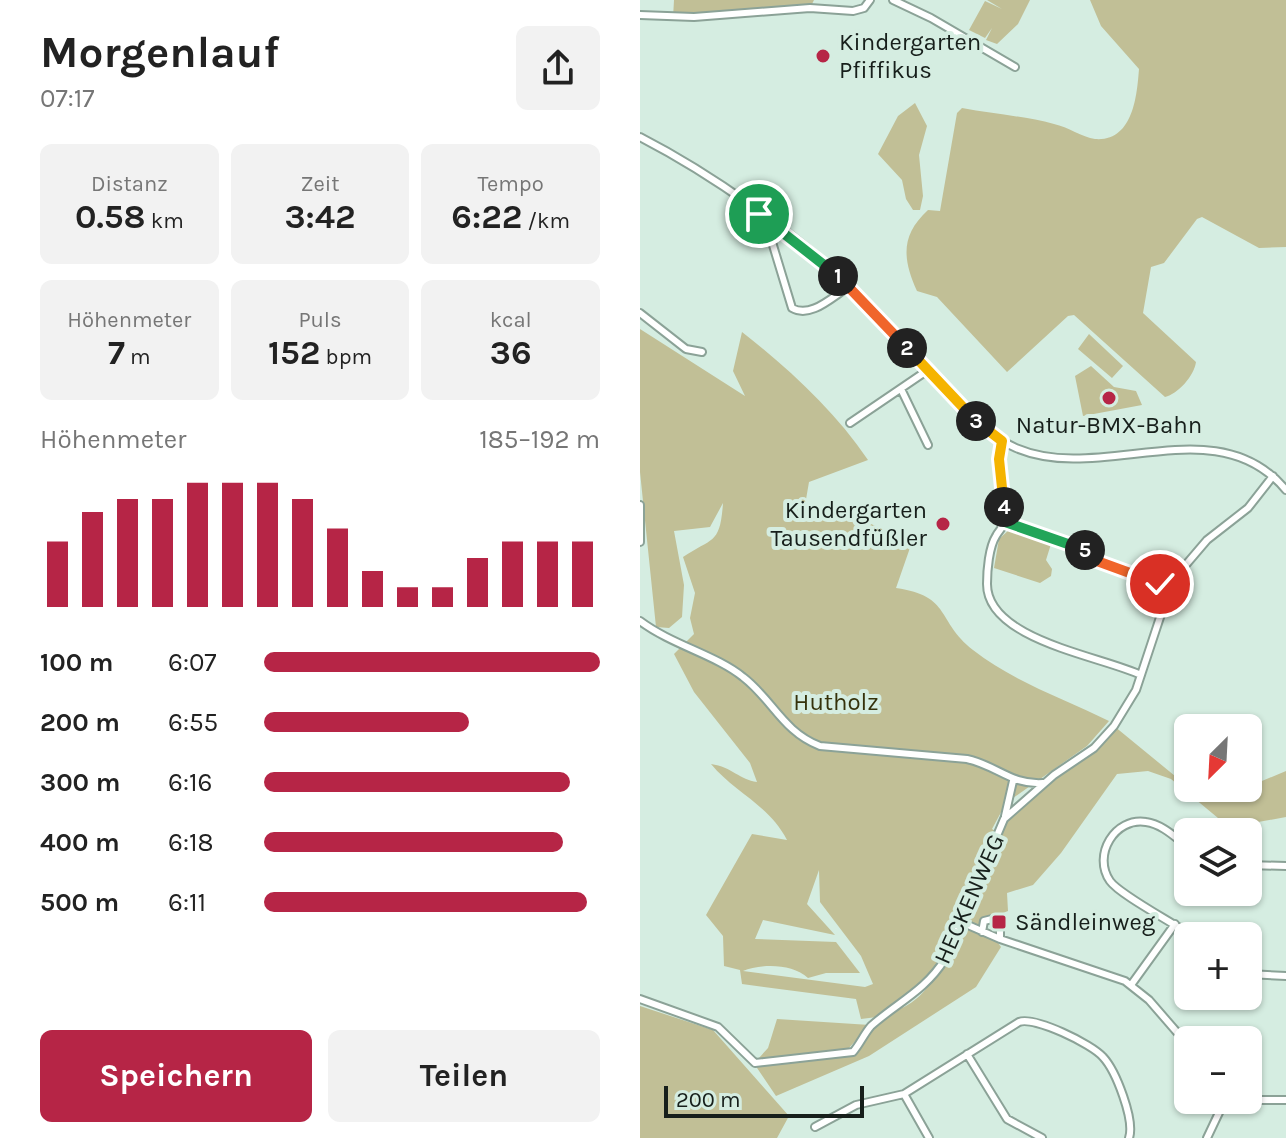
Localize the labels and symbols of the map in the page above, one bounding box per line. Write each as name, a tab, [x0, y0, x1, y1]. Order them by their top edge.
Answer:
place label: Kindergarten Pfiffikus	[839, 28, 981, 84]
marker: Kindergarten Pfiffikus	[814, 47, 832, 65]
pin	[725, 180, 793, 248]
pin: 1	[818, 256, 858, 296]
pin: 2	[887, 328, 927, 368]
marker: Natur-BMX-Bahn	[1100, 389, 1118, 407]
pin: 3	[956, 401, 996, 441]
place label: Natur-BMX-Bahn	[1016, 411, 1202, 439]
pin: 4	[984, 487, 1024, 527]
place label: Kindergarten Tausendfüßler	[770, 496, 927, 552]
marker: Kindergarten Tausendfüßler	[934, 515, 952, 533]
pin: 5	[1065, 530, 1105, 570]
pin	[1126, 550, 1194, 618]
park label: Hutholz	[793, 688, 879, 716]
north arrow	[1174, 714, 1262, 802]
street label: HECKENWEG	[928, 830, 1010, 968]
place label: Sändleinweg	[1015, 908, 1156, 936]
marker: Sändleinweg	[990, 913, 1008, 931]
scale bar	[664, 1082, 864, 1118]

